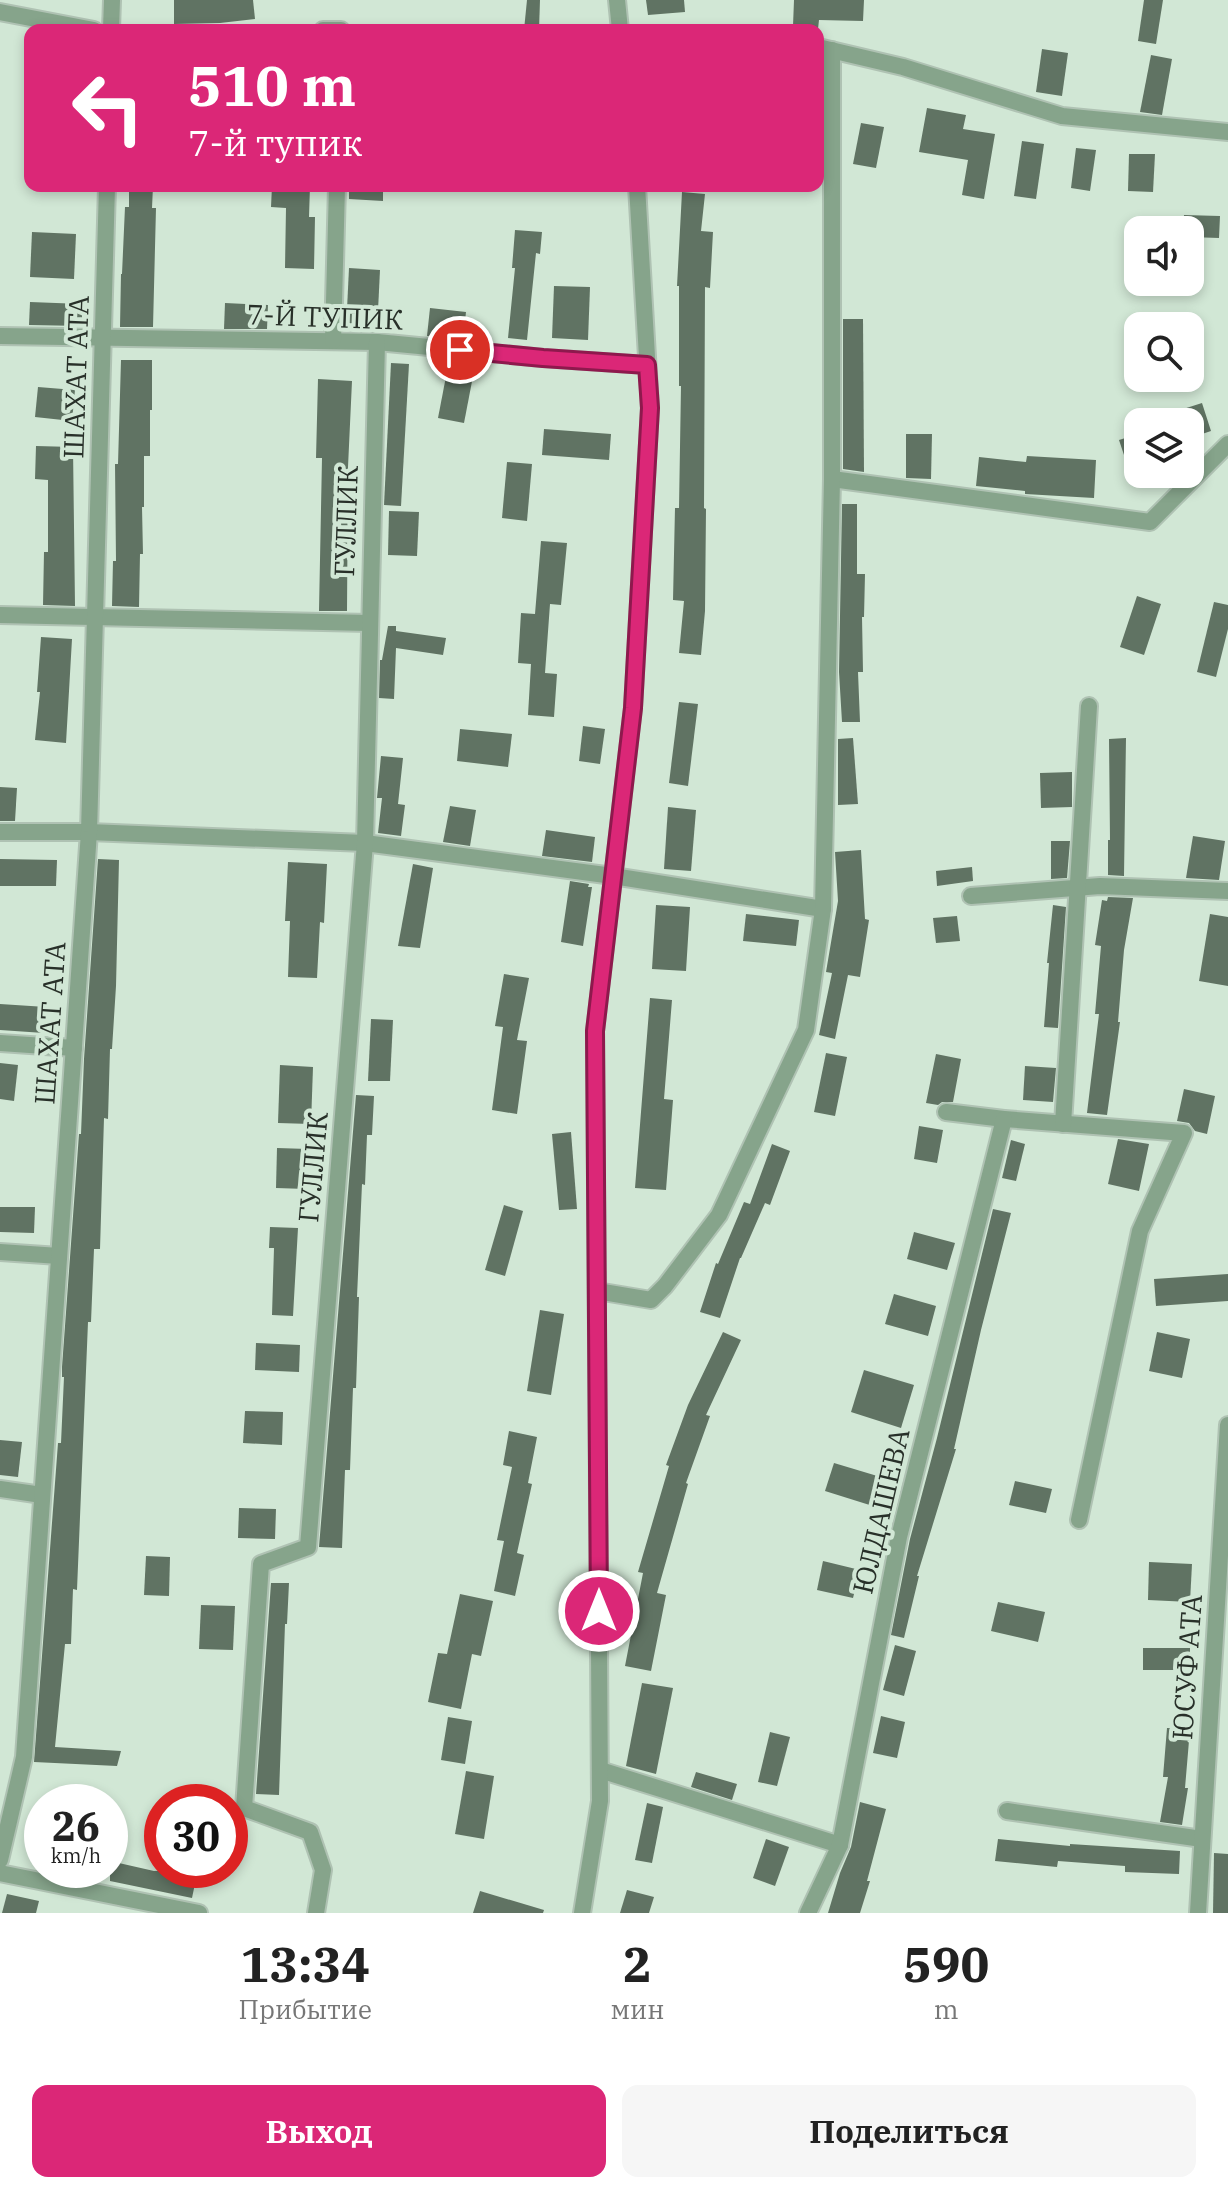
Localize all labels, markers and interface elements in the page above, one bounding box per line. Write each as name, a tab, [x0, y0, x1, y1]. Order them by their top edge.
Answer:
text: 510 m	[188, 49, 356, 121]
icon: left	[56, 56, 160, 160]
text: 7-й тупик	[188, 119, 363, 166]
map controls	[1124, 216, 1204, 488]
button: sound	[1124, 216, 1204, 296]
street label: ШАХАТ АТА	[54, 295, 97, 459]
street label: 7-Й ТУПИК	[246, 295, 404, 338]
button: search	[1124, 312, 1204, 392]
pin	[426, 316, 494, 384]
icon: arrive	[438, 328, 482, 372]
button: layers	[1124, 408, 1204, 488]
street label: ГУЛЛИК	[325, 465, 366, 577]
street label: ШАХАТ АТА	[25, 940, 74, 1106]
street label: ГУЛЛИК	[289, 1110, 336, 1224]
street label: ЮЛДАШЕВА	[844, 1425, 918, 1597]
position arrow	[557, 1569, 641, 1653]
street label: ЮСУФ АТА	[1163, 1593, 1210, 1741]
speed limit sign: 30	[144, 1784, 248, 1888]
text: 26	[52, 1800, 100, 1852]
text: km/h	[51, 1842, 101, 1869]
text: 13:34	[240, 1933, 370, 1995]
text: 2	[623, 1933, 652, 1995]
text: 590	[903, 1933, 989, 1995]
text: Прибытие	[239, 1992, 372, 2026]
text: мин	[611, 1992, 664, 2026]
text: m	[934, 1992, 959, 2026]
button: Выход	[32, 2085, 606, 2177]
button: Поделиться	[622, 2085, 1196, 2177]

